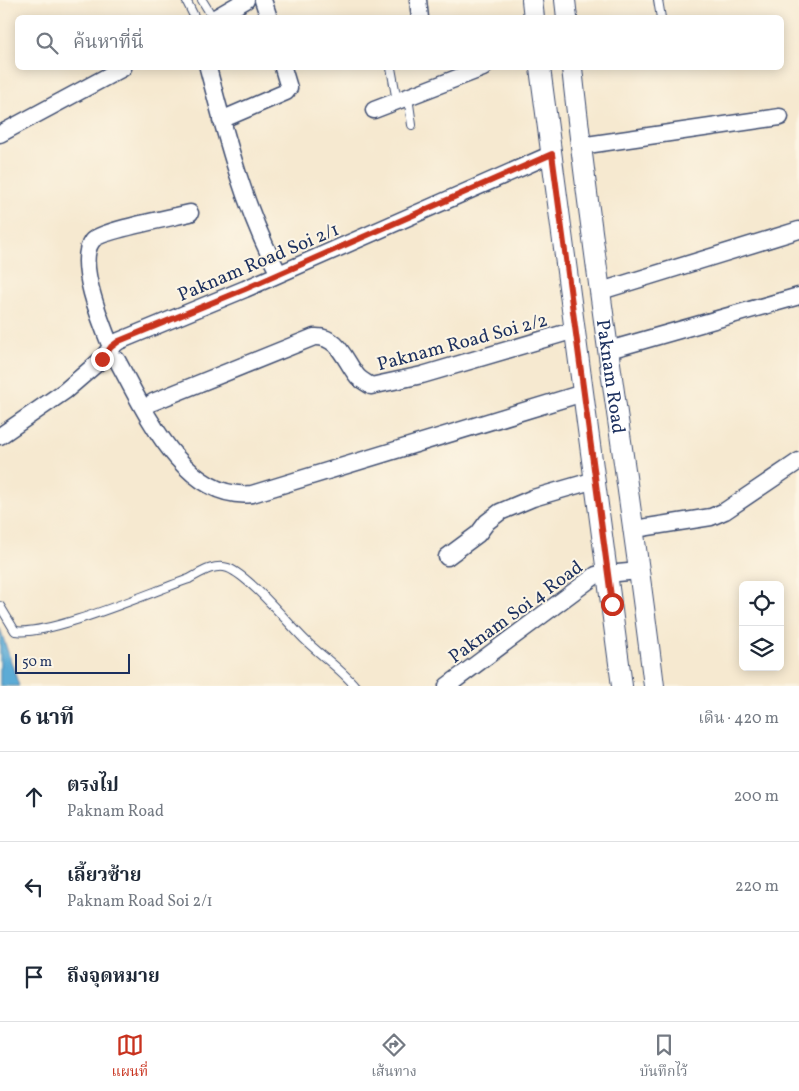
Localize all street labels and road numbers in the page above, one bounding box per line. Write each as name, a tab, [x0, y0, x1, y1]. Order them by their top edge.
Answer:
street label: Paknam Road Soi 2/1	[174, 217, 344, 309]
street label: Paknam Road Soi 2/2	[374, 308, 551, 378]
street label: Paknam Road	[589, 318, 631, 436]
street label: Paknam Soi 4 Road	[444, 555, 589, 670]

